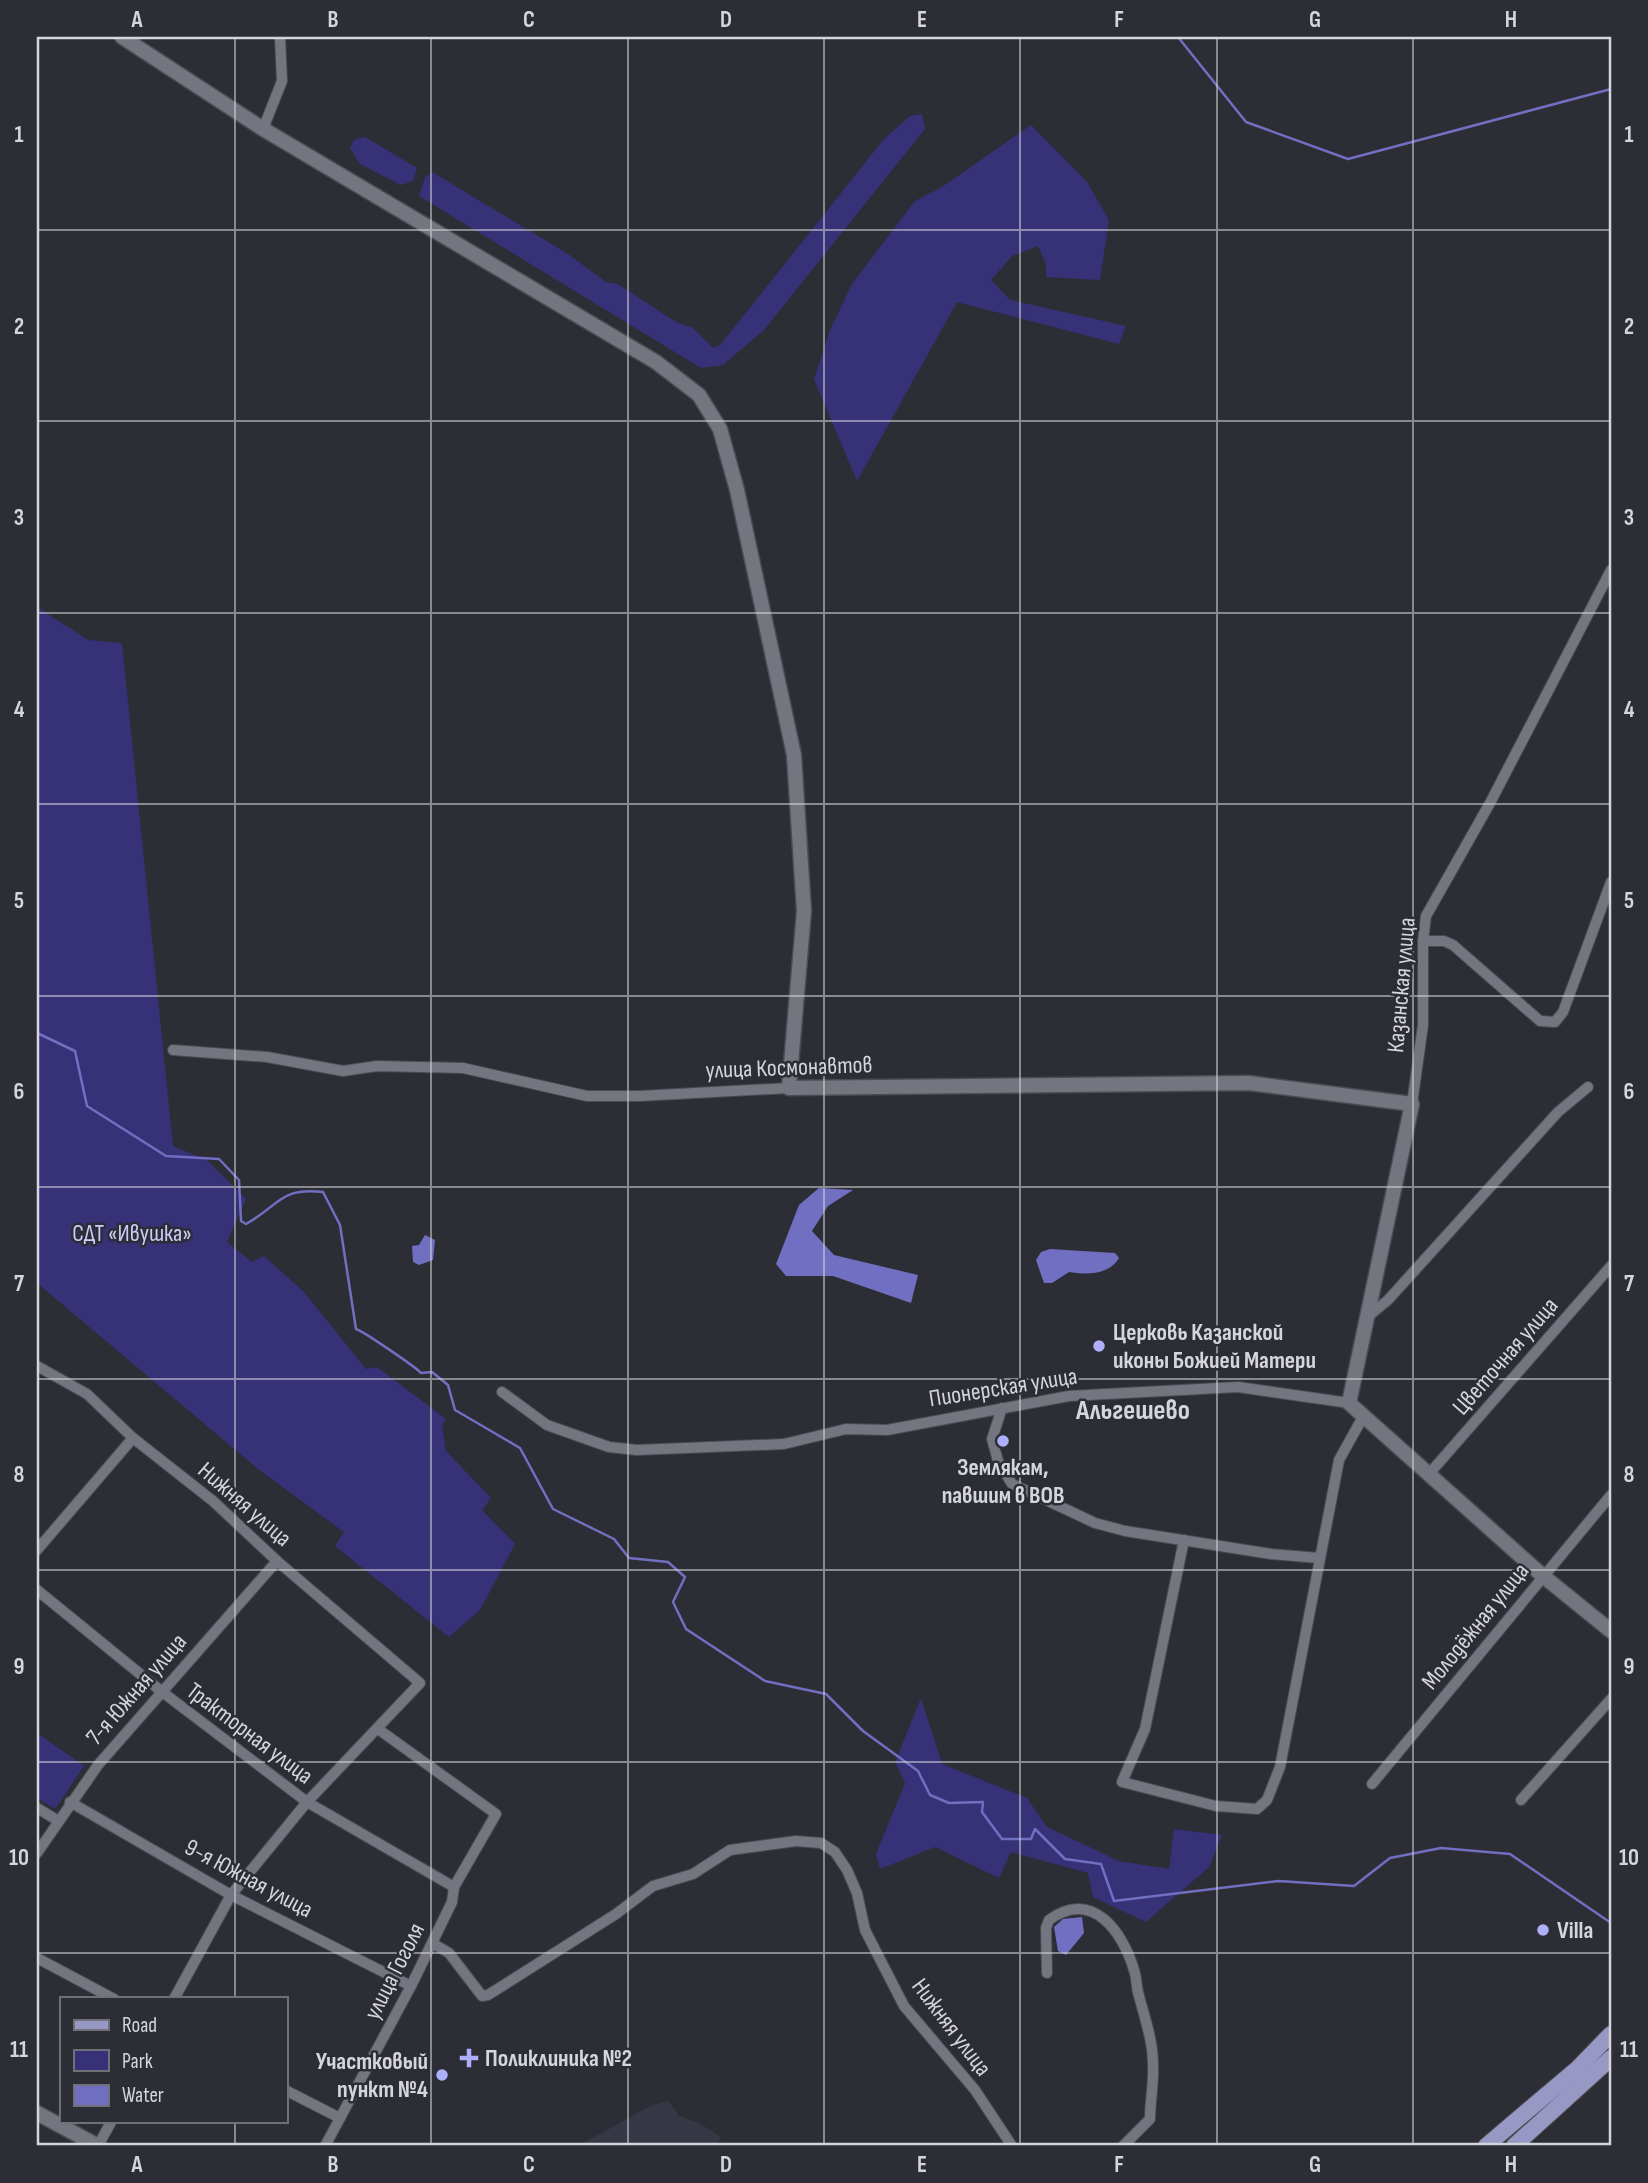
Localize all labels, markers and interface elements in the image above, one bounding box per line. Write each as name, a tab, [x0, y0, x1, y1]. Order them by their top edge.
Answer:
text: A	[131, 6, 144, 34]
text: B	[328, 6, 339, 34]
text: C	[523, 6, 535, 34]
text: D	[720, 6, 732, 34]
text: E	[917, 6, 927, 34]
text: F	[1114, 6, 1124, 34]
text: G	[1309, 6, 1321, 34]
text: H	[1505, 6, 1517, 34]
text: 1	[14, 121, 24, 149]
text: 1	[1624, 121, 1634, 149]
text: 2	[14, 313, 24, 341]
text: 2	[1624, 313, 1634, 341]
text: 3	[14, 504, 24, 532]
text: 3	[1624, 504, 1634, 532]
text: 4	[14, 696, 25, 724]
text: 4	[1624, 696, 1635, 724]
text: 5	[14, 887, 24, 915]
text: 5	[1624, 887, 1634, 915]
street label: Казанская улица	[1381, 916, 1422, 1054]
street label: улица Космонавтов	[705, 1050, 873, 1085]
text: 6	[14, 1078, 24, 1106]
text: 6	[1624, 1078, 1634, 1106]
park label: СДТ «Ивушка»	[72, 1219, 192, 1248]
text: 7	[14, 1270, 24, 1298]
text: 7	[1624, 1270, 1634, 1298]
street label: Цветочная улица	[1447, 1292, 1564, 1421]
place label: Церковь Казанской иконы Божией Матери	[1113, 1318, 1316, 1375]
marker: Церковь Казанской иконы Божией Матери	[1091, 1338, 1107, 1354]
street label: Пионерская улица	[927, 1361, 1079, 1414]
district label: Альгешево	[1075, 1394, 1190, 1427]
marker: Землякам, павшим в ВОВ	[995, 1433, 1011, 1449]
place label: Землякам, павшим в ВОВ	[942, 1453, 1064, 1510]
street label: Нижняя улица	[192, 1456, 297, 1553]
text: 8	[14, 1461, 25, 1489]
text: 8	[1624, 1461, 1635, 1489]
street label: Молодёжная улица	[1416, 1557, 1535, 1695]
street label: 7-я Южная улица	[80, 1627, 193, 1751]
text: 9	[14, 1653, 24, 1681]
text: 9	[1624, 1653, 1634, 1681]
street label: Тракторная улица	[181, 1676, 319, 1790]
street label: 9-я Южная улица	[180, 1833, 318, 1924]
text: 10	[9, 1844, 29, 1872]
text: 10	[1619, 1844, 1639, 1872]
place label: Villa	[1557, 1916, 1593, 1945]
street label: улица Гоголя	[358, 1918, 431, 2024]
marker: Villa	[1535, 1922, 1551, 1938]
street label: Нижняя улица	[906, 1973, 998, 2082]
legend	[60, 1997, 287, 2124]
text: Road	[122, 2013, 157, 2038]
text: 11	[10, 2036, 28, 2064]
text: 11	[1620, 2036, 1638, 2064]
place label: Поликлиника №2	[485, 2044, 632, 2073]
place label: Участковый пункт №4	[316, 2047, 428, 2104]
marker: Поликлиника №2	[459, 2048, 479, 2068]
text: Park	[122, 2049, 153, 2074]
marker: Участковый пункт №4	[434, 2067, 450, 2083]
text: Water	[122, 2083, 164, 2108]
text: A	[131, 2151, 144, 2179]
text: B	[328, 2151, 339, 2179]
text: C	[523, 2151, 535, 2179]
text: D	[720, 2151, 732, 2179]
text: E	[917, 2151, 927, 2179]
text: F	[1114, 2151, 1124, 2179]
text: G	[1309, 2151, 1321, 2179]
text: H	[1505, 2151, 1517, 2179]

